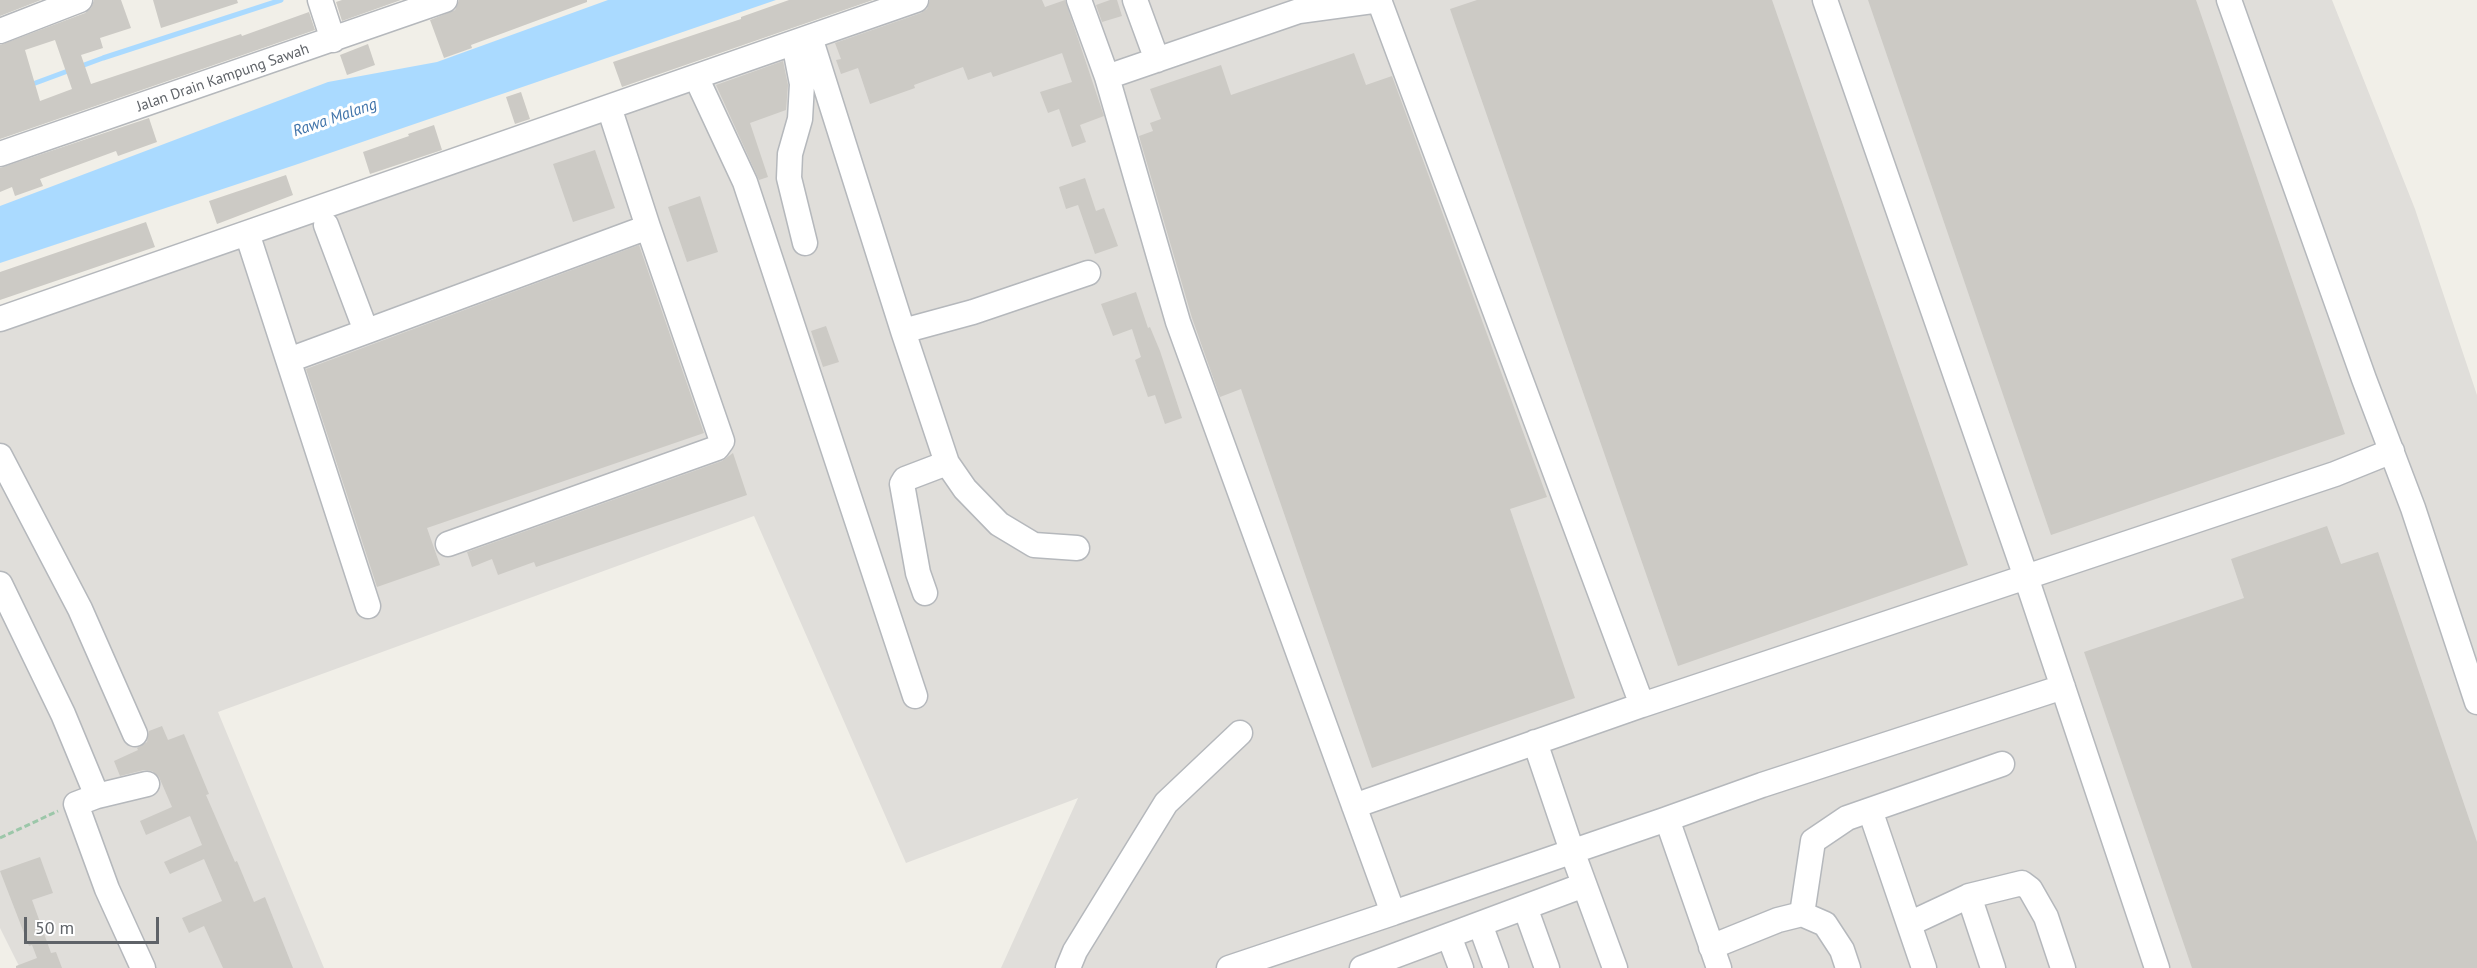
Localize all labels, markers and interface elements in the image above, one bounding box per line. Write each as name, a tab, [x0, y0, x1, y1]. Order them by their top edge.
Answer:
street label: Jalan Drain Kampung Sawah	[134, 40, 312, 116]
water label: Rawa Malang	[290, 95, 380, 141]
scale bar	[27, 905, 162, 943]
text: 50 m	[35, 916, 74, 939]

